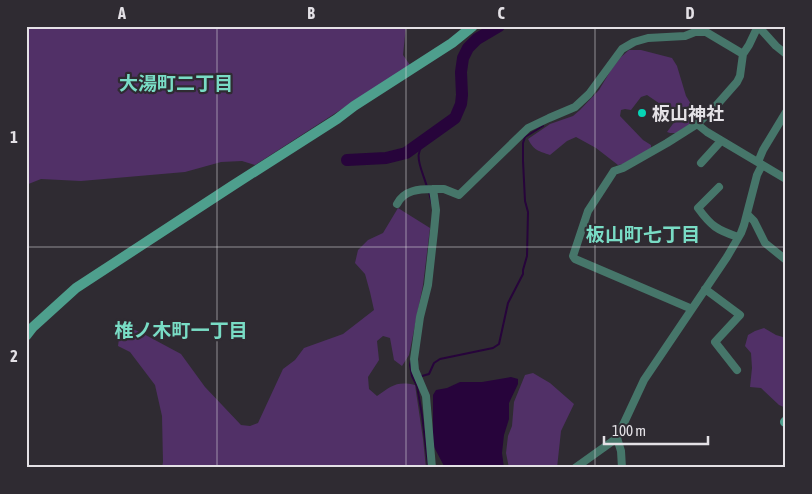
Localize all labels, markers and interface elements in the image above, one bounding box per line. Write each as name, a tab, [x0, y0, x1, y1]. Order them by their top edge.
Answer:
text: A	[117, 4, 126, 22]
text: B	[307, 4, 315, 22]
text: C	[497, 4, 505, 22]
text: D	[686, 4, 695, 22]
district label: 大湯町二丁目	[119, 72, 233, 94]
place label: 板山神社	[652, 103, 724, 124]
marker: 板山神社	[636, 107, 648, 119]
text: 1	[10, 128, 18, 146]
district label: 板山町七丁目	[586, 223, 700, 245]
district label: 椎ノ木町一丁目	[114, 319, 248, 341]
text: 2	[10, 347, 18, 365]
scale bar	[604, 414, 708, 446]
text: 100 m	[612, 422, 646, 439]

